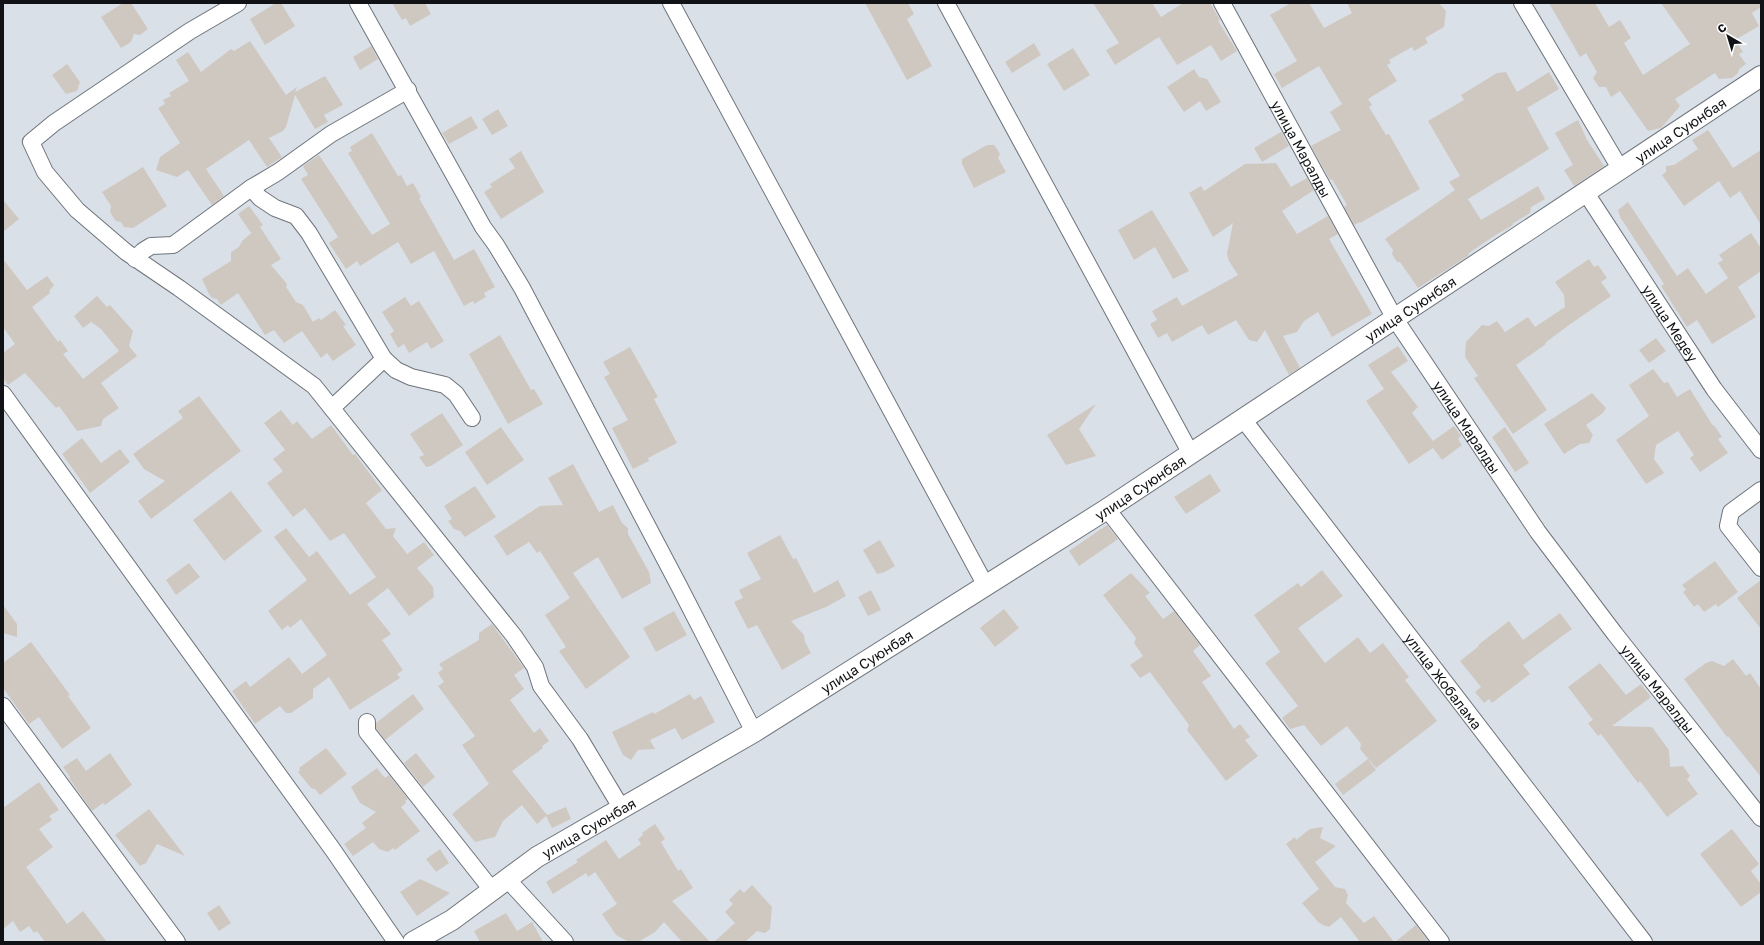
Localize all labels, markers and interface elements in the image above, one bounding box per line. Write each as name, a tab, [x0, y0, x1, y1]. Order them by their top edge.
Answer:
north arrow	[1708, 16, 1748, 56]
text: С	[1714, 20, 1729, 35]
street label: улица Суюнбая	[1631, 93, 1729, 166]
street label: улица Маралды	[1268, 97, 1335, 200]
street label: улица Суюнбая	[1361, 272, 1459, 345]
street label: улица Медеу	[1639, 281, 1702, 365]
street label: улица Маралды	[1430, 377, 1504, 476]
street label: улица Суюнбая	[1091, 451, 1189, 523]
street label: улица Суюнбая	[817, 626, 916, 696]
street label: улица Жобалама	[1402, 629, 1486, 732]
street label: улица Маралды	[1618, 641, 1698, 736]
street label: улица Суюнбая	[538, 794, 638, 861]

